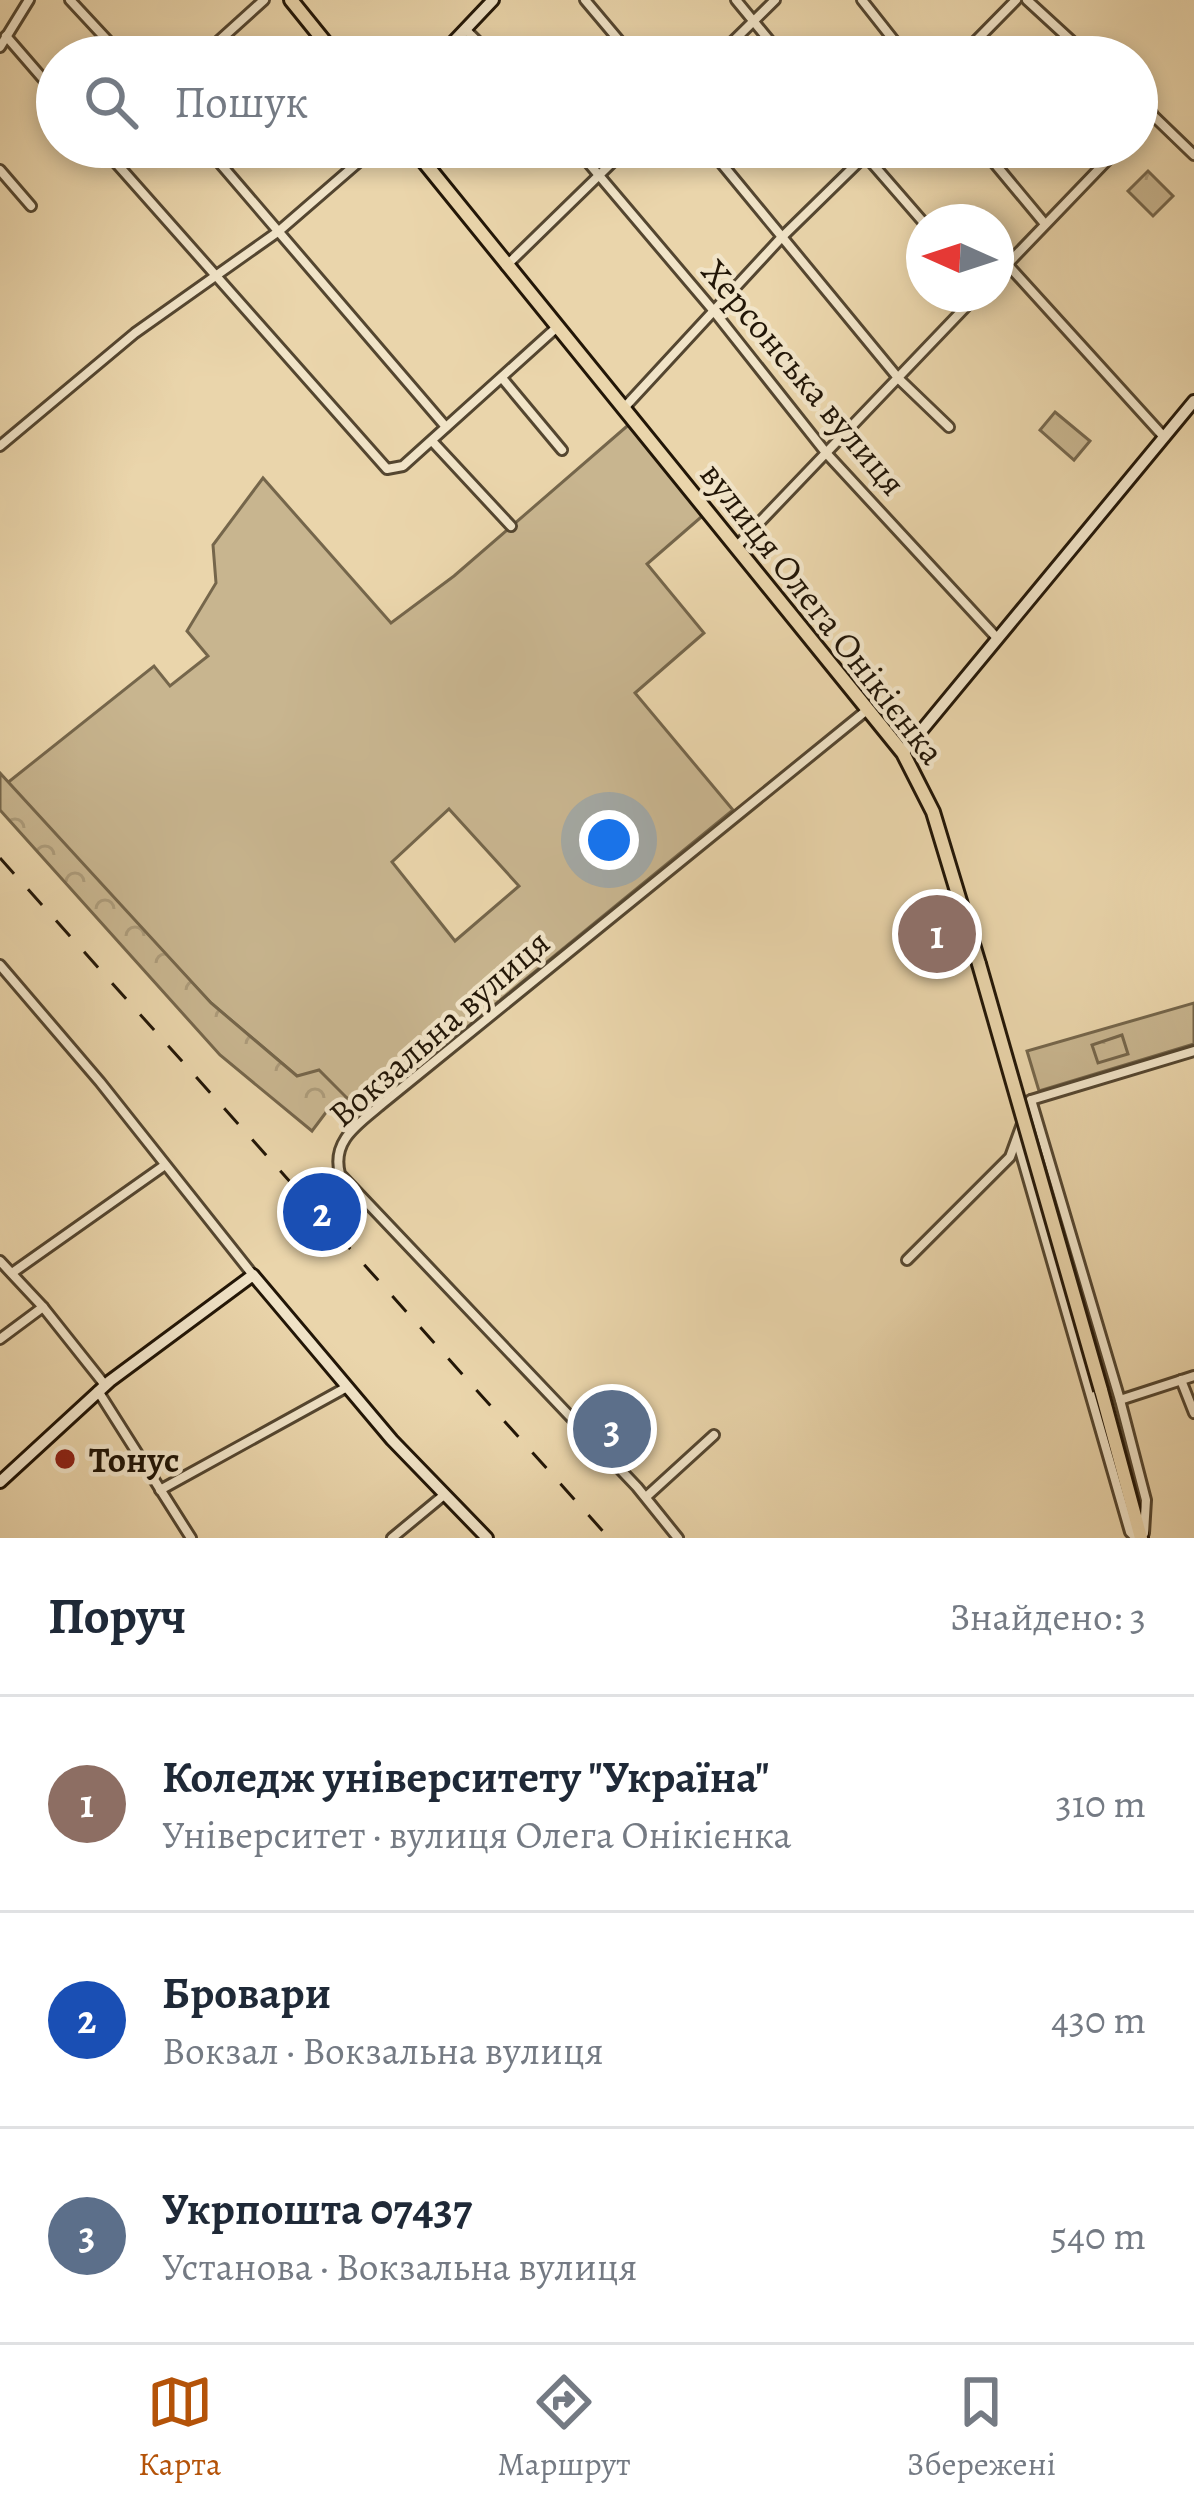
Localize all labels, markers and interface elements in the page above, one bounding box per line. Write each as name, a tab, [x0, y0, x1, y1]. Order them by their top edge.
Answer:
search box	[36, 36, 1158, 168]
icon: search	[78, 69, 144, 135]
text: Пошук	[174, 71, 308, 133]
north arrow	[906, 204, 1014, 312]
street label: Херсонська вулиця	[690, 248, 918, 506]
street label: вулиця Олега Онікієнка	[689, 451, 957, 775]
your location	[579, 810, 639, 870]
pin: 1	[898, 889, 976, 979]
street label: Вокзальна вулиця	[318, 918, 560, 1138]
pin: 2	[283, 1167, 361, 1257]
pin: 3	[573, 1384, 651, 1474]
place label: Тонус	[89, 1435, 180, 1484]
marker: Тонус	[52, 1446, 78, 1472]
text: Поруч	[48, 1581, 186, 1651]
text: Знайдено: 3	[950, 1590, 1146, 1643]
text: Коледж університету "Україна"	[162, 1746, 769, 1808]
text: 1	[80, 1777, 94, 1830]
text: 310 m	[1055, 1777, 1146, 1830]
text: Університет · вулиця Олега Онікієнка	[162, 1808, 792, 1861]
text: Бровари	[162, 1962, 331, 2024]
text: 2	[78, 1993, 96, 2046]
text: 430 m	[1051, 1993, 1146, 2046]
text: Вокзал · Вокзальна вулиця	[162, 2024, 603, 2077]
text: Укрпошта 07437	[162, 2178, 472, 2240]
text: 3	[79, 2209, 95, 2262]
text: 540 m	[1051, 2209, 1146, 2262]
text: Установа · Вокзальна вулиця	[162, 2240, 637, 2293]
tab: Карта	[138, 2369, 221, 2486]
tab: Маршрут	[497, 2369, 631, 2486]
tab: Збережені	[907, 2369, 1056, 2486]

